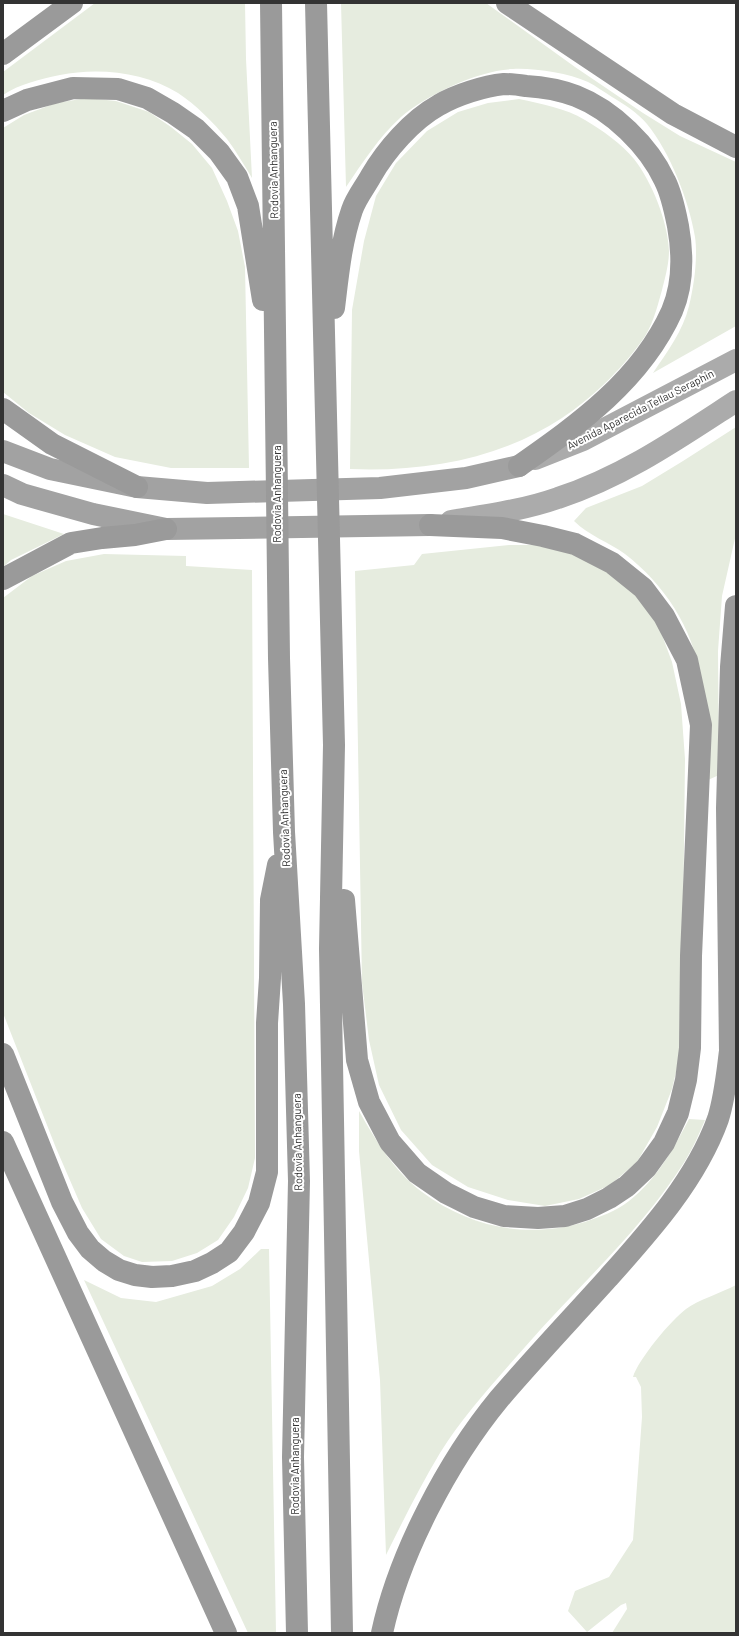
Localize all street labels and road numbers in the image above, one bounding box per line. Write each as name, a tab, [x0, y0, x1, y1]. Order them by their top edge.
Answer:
street label: Rodovia Anhanguera	[266, 121, 280, 219]
street label: Avenida Aparecida Tellau Seraphin	[564, 366, 716, 452]
street label: Rodovia Anhanguera	[270, 445, 283, 543]
street label: Rodovia Anhanguera	[276, 769, 292, 867]
street label: Rodovia Anhanguera	[290, 1093, 304, 1191]
street label: Rodovia Anhanguera	[288, 1417, 301, 1515]

